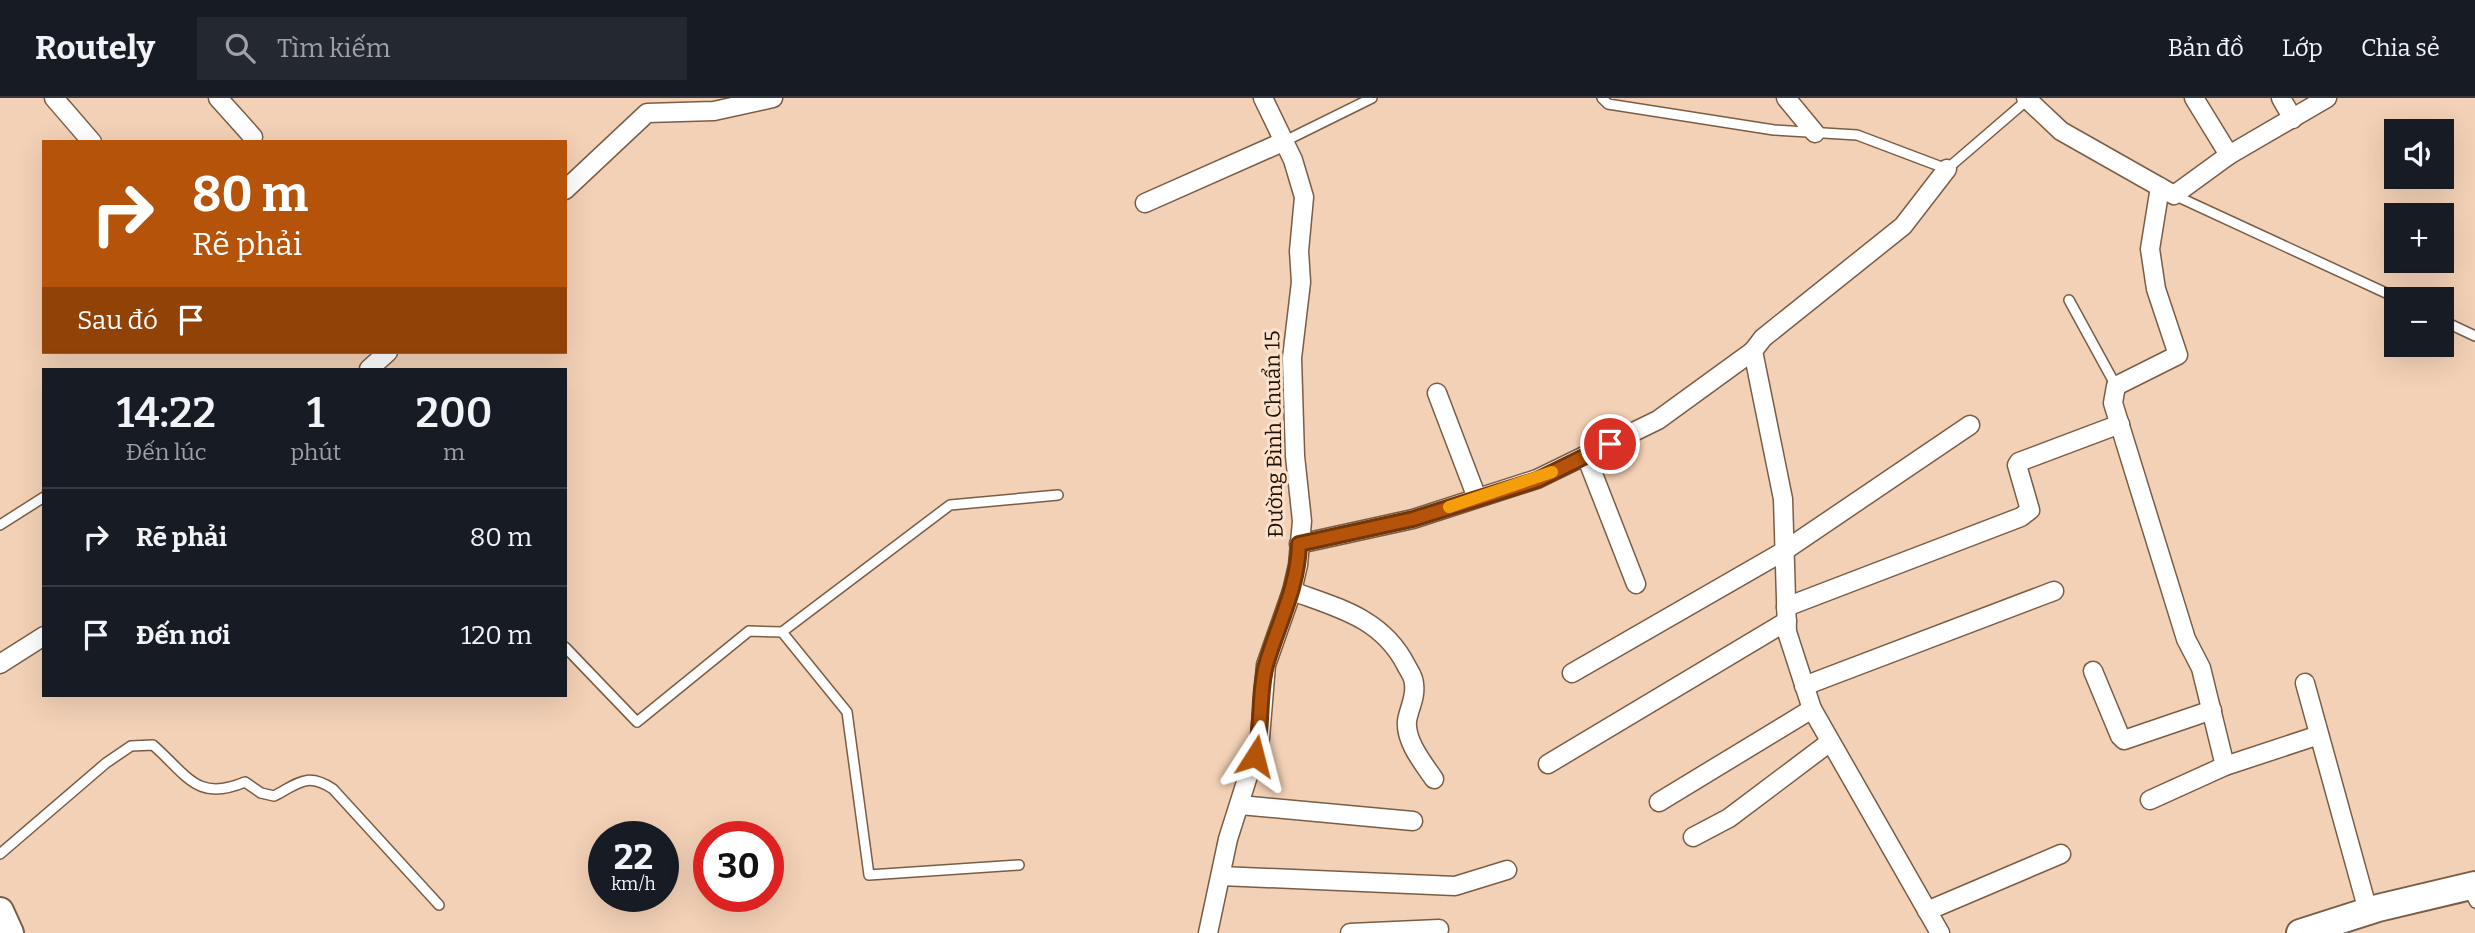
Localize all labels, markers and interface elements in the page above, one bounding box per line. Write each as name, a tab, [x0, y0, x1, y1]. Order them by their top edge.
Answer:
search box	[197, 17, 687, 80]
text: Routely	[35, 28, 155, 68]
icon: search	[221, 29, 259, 67]
text: Tìm kiếm	[277, 33, 390, 64]
text: Bản đồ	[2168, 34, 2244, 62]
text: Lớp	[2282, 34, 2323, 62]
text: Chia sẻ	[2361, 34, 2440, 62]
map controls	[2384, 119, 2454, 357]
button: sound	[2384, 119, 2454, 189]
text: 80 m	[192, 165, 308, 224]
icon: right	[77, 168, 168, 259]
button: +	[2384, 203, 2454, 273]
text: Rẽ phải	[192, 225, 302, 263]
button: −	[2384, 287, 2454, 357]
icon: arrive	[172, 301, 210, 339]
text: Sau đó	[77, 305, 158, 336]
street label: Đường Bình Chuẩn 15	[1259, 330, 1289, 538]
text: 14:22	[117, 388, 216, 438]
text: 1	[307, 388, 325, 438]
text: 200	[416, 388, 492, 438]
pin	[1580, 414, 1640, 474]
icon: arrive	[1591, 425, 1629, 463]
text: Đến lúc	[126, 438, 207, 466]
text: phút	[290, 438, 341, 466]
text: m	[443, 438, 465, 466]
icon: right	[77, 518, 115, 556]
text: Rẽ phải	[136, 522, 227, 553]
text: 80 m	[470, 522, 532, 553]
icon: arrive	[77, 616, 115, 654]
text: Đến nơi	[136, 620, 230, 651]
text: 120 m	[461, 620, 532, 651]
position arrow	[1218, 719, 1292, 793]
speed limit sign: 30	[693, 821, 784, 912]
text: 22	[614, 836, 653, 878]
text: km/h	[611, 873, 656, 895]

